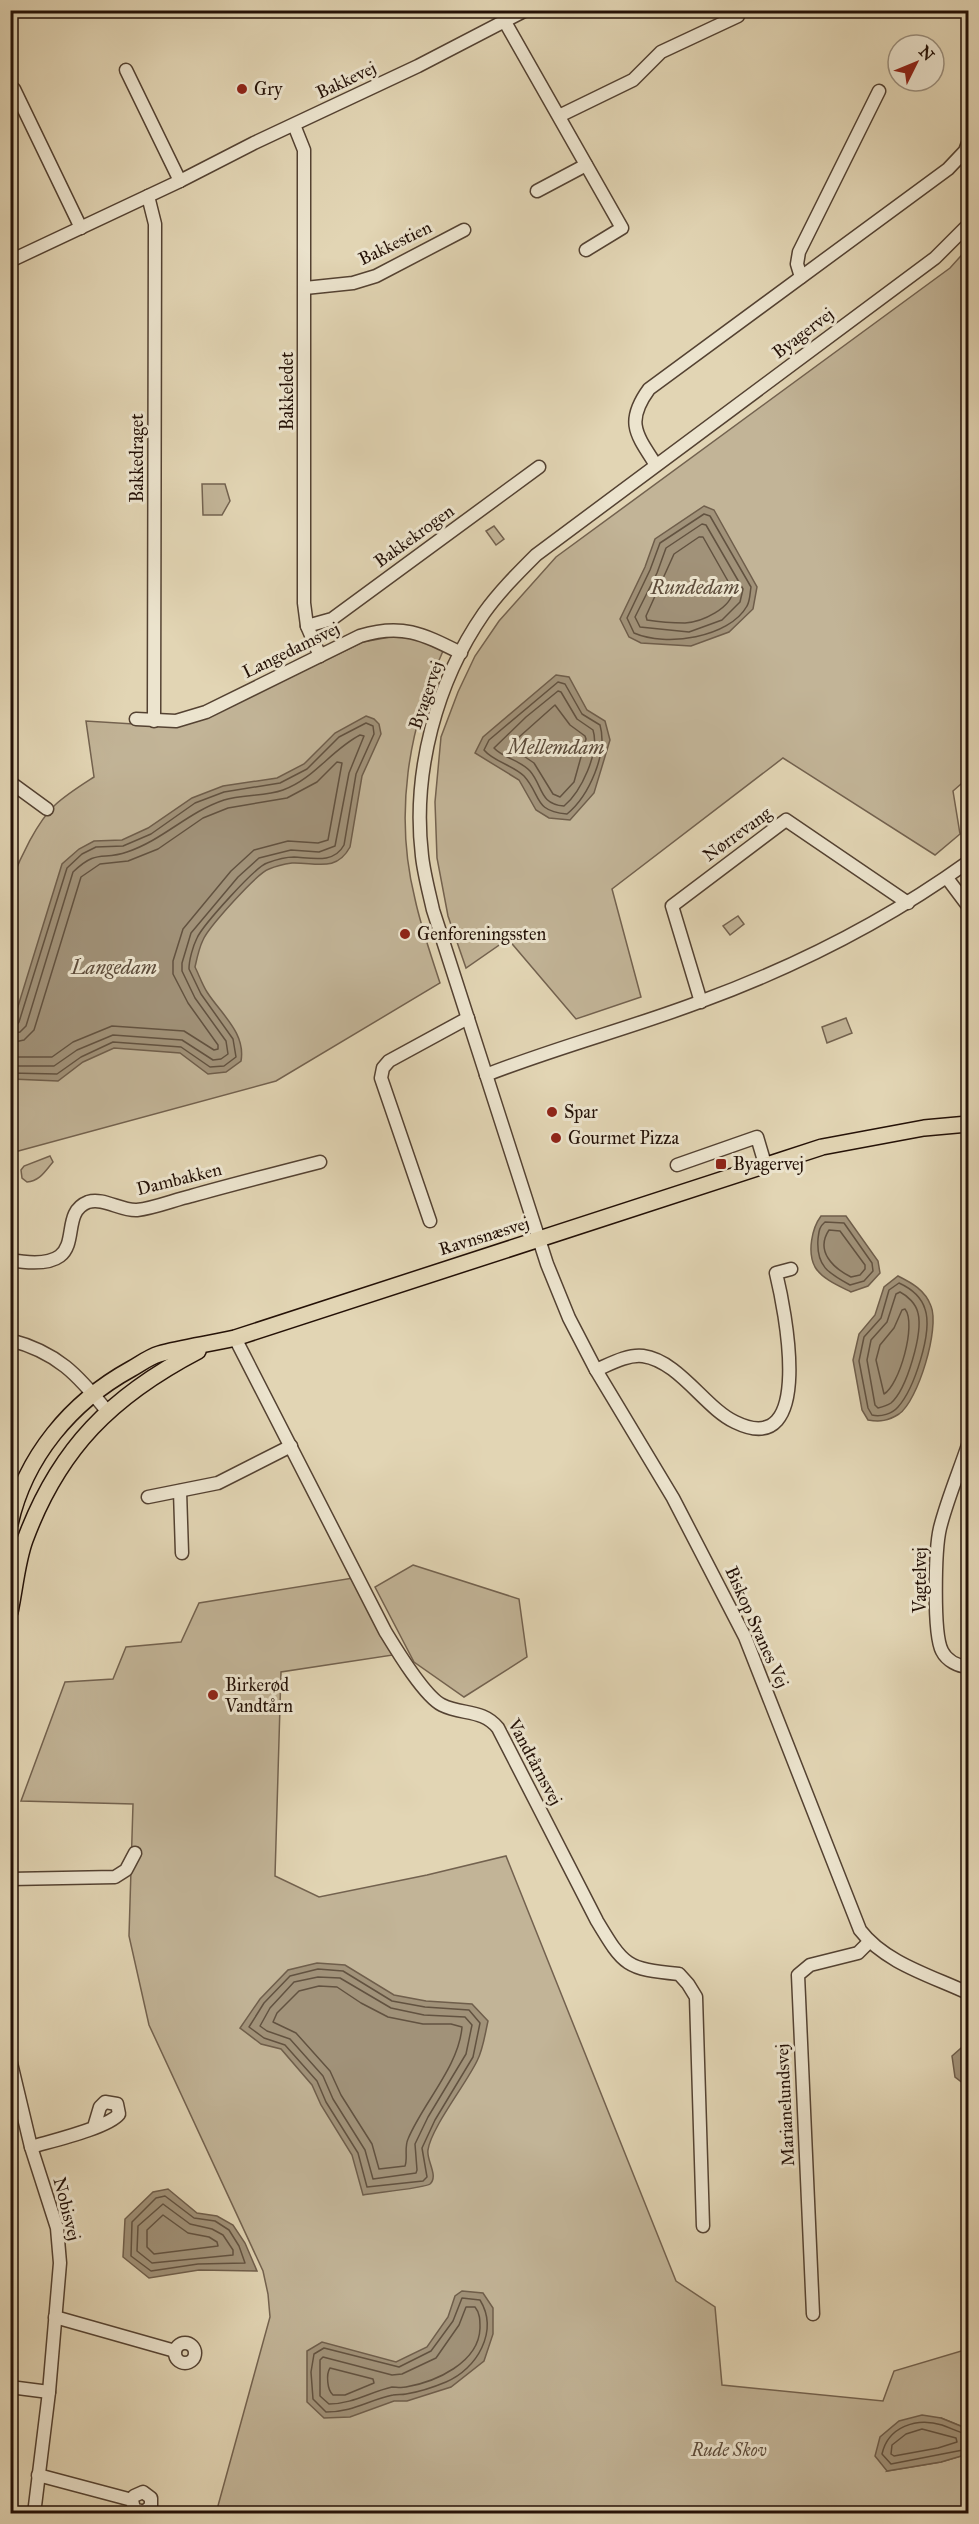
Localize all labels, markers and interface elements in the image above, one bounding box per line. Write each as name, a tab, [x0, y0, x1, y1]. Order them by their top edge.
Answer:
north arrow	[886, 33, 946, 93]
text: N	[915, 42, 938, 65]
street label: Bakkevej	[312, 57, 380, 103]
place label: Gry	[254, 78, 283, 100]
marker: Gry	[235, 82, 249, 96]
street label: Bakkestien	[355, 216, 435, 270]
street label: Byagervej	[768, 303, 839, 364]
street label: Bakkeledet	[276, 351, 298, 430]
street label: Bakkedraget	[126, 413, 149, 503]
street label: Bakkekrogen	[370, 500, 459, 573]
water label: Rundedam	[650, 575, 739, 599]
street label: Langedamsvej	[239, 617, 344, 684]
street label: Byagervej	[404, 658, 449, 732]
water label: Mellemdam	[506, 735, 604, 759]
street label: Nørrevang	[698, 801, 777, 867]
place label: Genforeningssten	[417, 923, 546, 946]
marker: Genforeningssten	[398, 927, 412, 941]
water label: Langedam	[70, 955, 157, 979]
place label: Spar	[564, 1101, 598, 1123]
marker: Spar	[545, 1105, 559, 1119]
place label: Gourmet Pizza	[568, 1127, 679, 1149]
marker: Gourmet Pizza	[549, 1131, 563, 1145]
place label: Byagervej	[733, 1153, 804, 1176]
marker: Byagervej	[714, 1157, 728, 1171]
street label: Dambakken	[134, 1158, 224, 1200]
street label: Ravnsnæsvej	[436, 1212, 532, 1260]
street label: Vagtelvej	[909, 1547, 932, 1614]
street label: Biskop Svanes Vej	[720, 1563, 794, 1691]
place label: Birkerød Vandtårn	[224, 1674, 293, 1717]
marker: Birkerød Vandtårn	[206, 1688, 220, 1702]
street label: Vandtårnsvej	[503, 1714, 567, 1809]
street label: Marianelundsvej	[771, 2043, 799, 2167]
street label: Nobisvej	[49, 2175, 85, 2243]
park label: Rude Skov	[690, 2439, 767, 2461]

